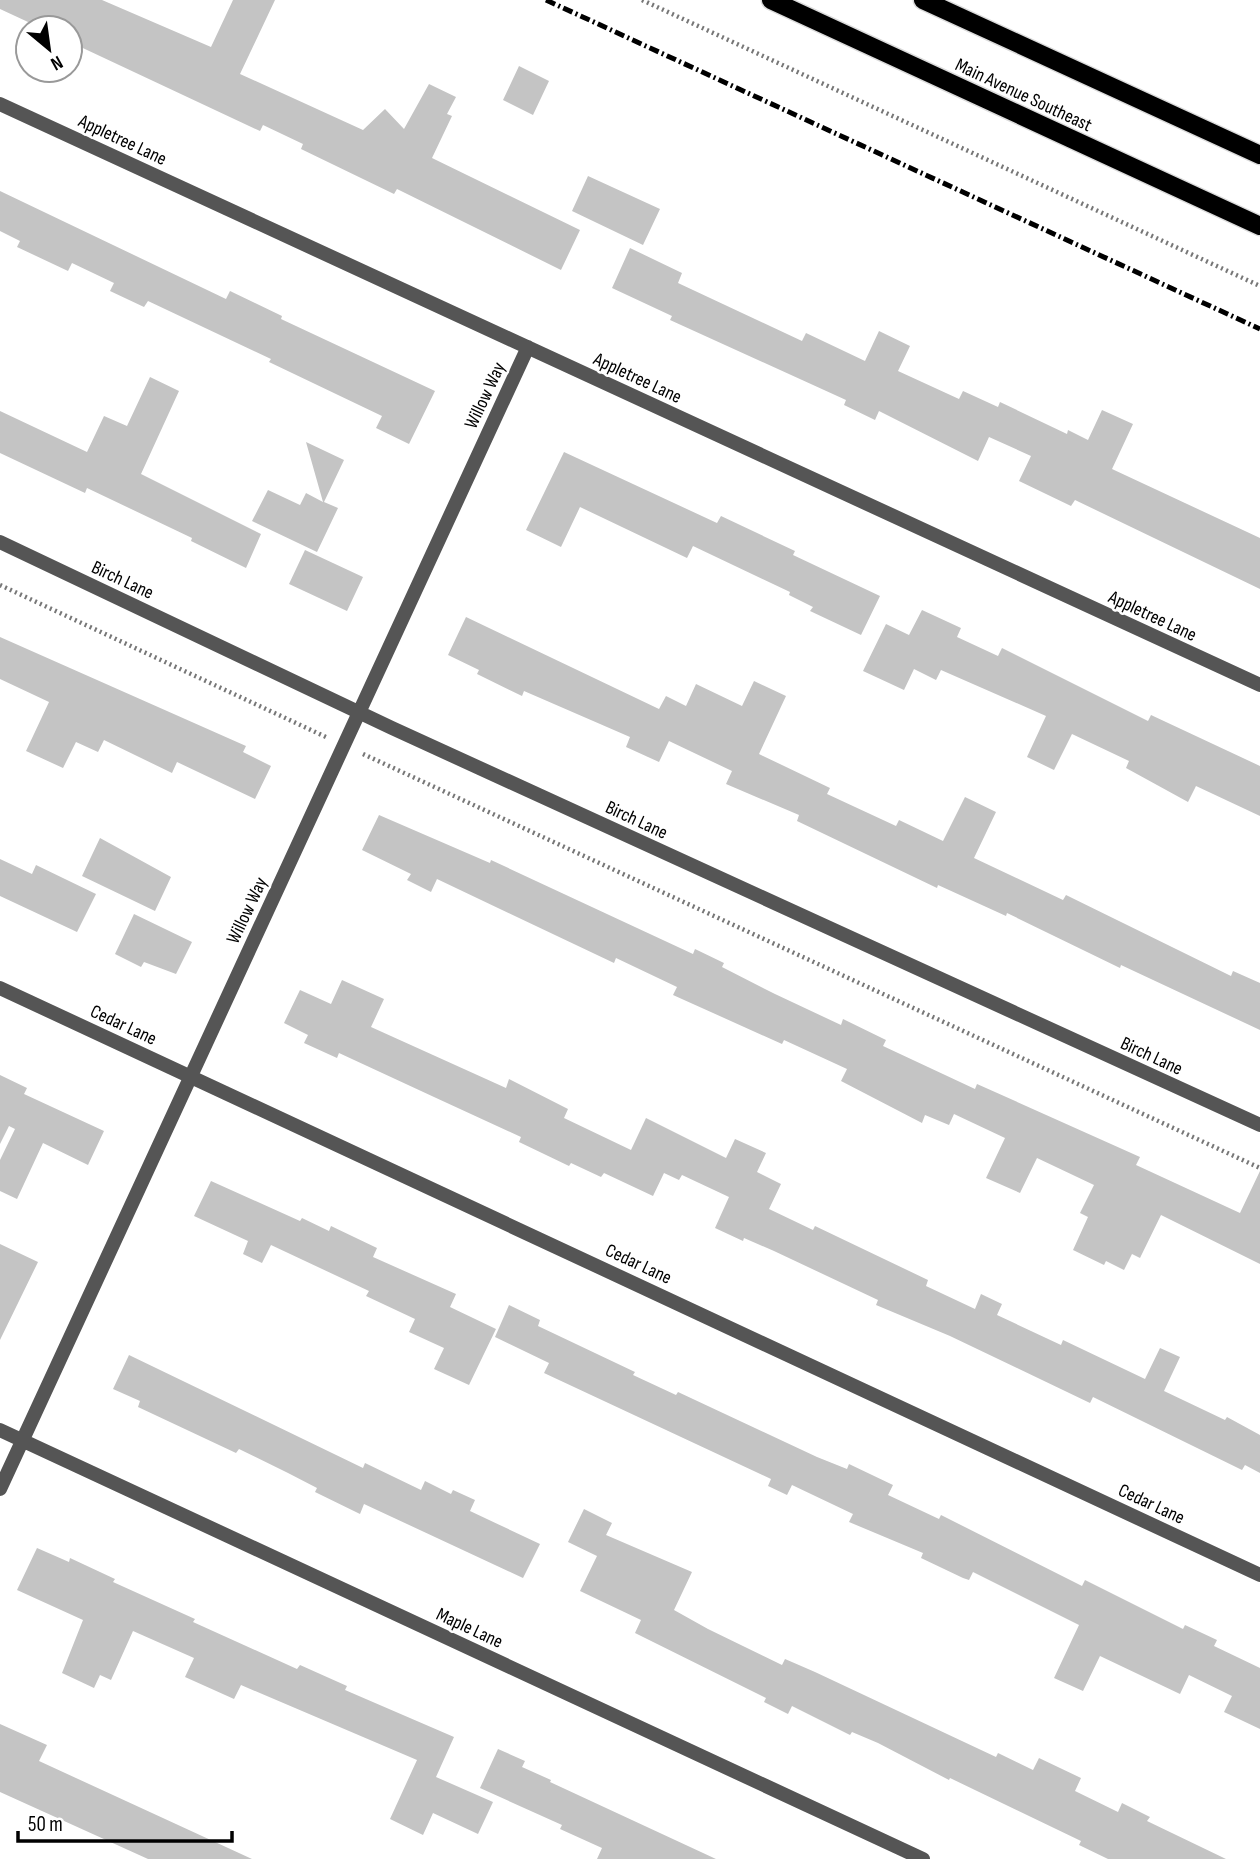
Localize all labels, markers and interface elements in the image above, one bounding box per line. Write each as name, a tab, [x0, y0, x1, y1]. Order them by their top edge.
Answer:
north arrow	[14, 14, 84, 84]
text: N	[46, 50, 67, 75]
street label: Main Avenue Southeast	[951, 54, 1096, 137]
street label: Appletree Lane	[74, 110, 170, 171]
street label: Appletree Lane	[589, 348, 685, 409]
street label: Willow Way	[460, 358, 511, 433]
street label: Birch Lane	[88, 556, 157, 605]
street label: Appletree Lane	[1104, 586, 1200, 647]
street label: Birch Lane	[602, 796, 671, 845]
street label: Willow Way	[222, 873, 273, 948]
street label: Cedar Lane	[87, 1000, 160, 1051]
street label: Birch Lane	[1117, 1032, 1186, 1081]
street label: Cedar Lane	[602, 1239, 675, 1290]
street label: Cedar Lane	[1115, 1479, 1188, 1530]
street label: Maple Lane	[432, 1603, 506, 1654]
scale bar	[18, 1800, 231, 1844]
text: 50 m	[28, 1812, 63, 1837]

